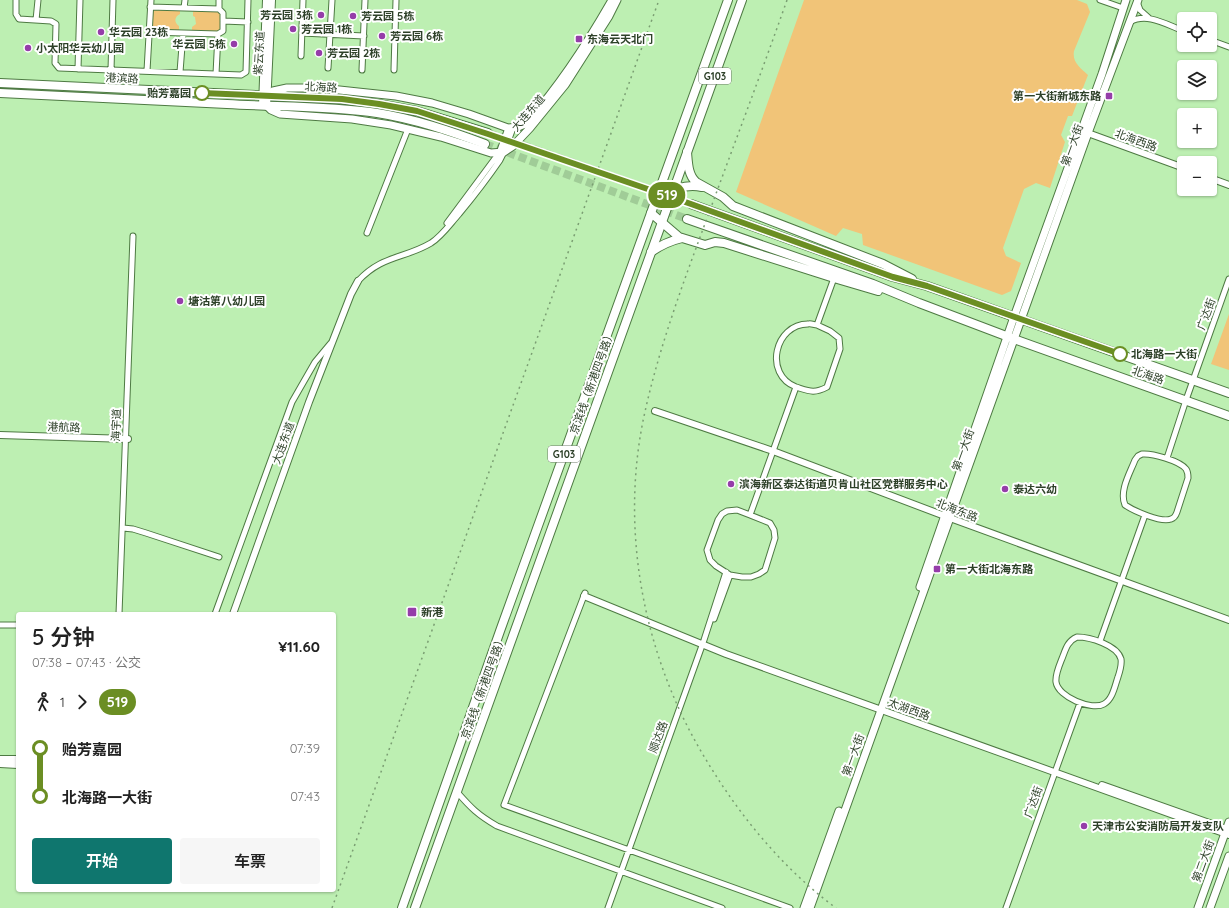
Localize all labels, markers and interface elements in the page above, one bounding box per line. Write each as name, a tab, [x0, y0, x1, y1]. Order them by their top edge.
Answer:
place label: 芳云园 3栋	[260, 8, 313, 22]
place label: 芳云园 5栋	[361, 9, 414, 23]
marker: 芳云园 3栋	[316, 10, 326, 20]
marker: 芳云园 5栋	[348, 11, 358, 21]
map controls	[1177, 12, 1217, 196]
button: locate	[1177, 12, 1217, 52]
place label: 芳云园 1栋	[301, 22, 352, 36]
marker: 芳云园 1栋	[288, 24, 298, 34]
place label: 华云园 23栋	[109, 25, 168, 39]
marker: 华云园 23栋	[96, 27, 106, 37]
place label: 芳云园 6栋	[390, 29, 443, 43]
street label: 紫云东道	[251, 31, 267, 75]
marker: 芳云园 6栋	[377, 31, 387, 41]
place label: 东海云天北门	[587, 32, 653, 46]
marker: 东海云天北门	[574, 34, 584, 44]
place label: 华云园 5栋	[173, 37, 226, 51]
marker: 华云园 5栋	[229, 39, 239, 49]
place label: 小太阳华云幼儿园	[36, 41, 124, 55]
marker: 小太阳华云幼儿园	[23, 43, 33, 53]
place label: 芳云园 2栋	[327, 46, 380, 60]
marker: 芳云园 2栋	[314, 48, 324, 58]
button: layers	[1177, 60, 1217, 100]
road number: G103	[699, 68, 731, 84]
street label: 港滨路	[105, 70, 139, 86]
street label: 北海路	[304, 79, 338, 95]
marker: 贻芳嘉园	[194, 85, 210, 101]
place label: 贻芳嘉园	[147, 86, 191, 100]
place label: 第一大街新城东路	[1013, 89, 1102, 103]
marker: 第一大街新城东路	[1104, 91, 1114, 101]
street label: 大连东道	[508, 92, 548, 134]
button: +	[1177, 108, 1217, 148]
street label: 第一大街	[1058, 122, 1086, 168]
street label: 北海西路	[1113, 126, 1159, 154]
button: −	[1177, 156, 1217, 196]
line badge: 519	[644, 182, 690, 208]
text: 519	[656, 186, 678, 204]
place label: 塘沽第八幼儿园	[188, 294, 265, 308]
marker: 塘沽第八幼儿园	[175, 296, 185, 306]
street label: 广达街	[1194, 296, 1218, 332]
street label: 京滨线（新港四号路）	[567, 328, 617, 436]
marker: 北海路一大街	[1112, 346, 1128, 362]
place label: 北海路一大街	[1131, 347, 1197, 361]
street label: 北海路	[1130, 363, 1166, 387]
street label: 海宇道	[108, 408, 124, 442]
street label: 港航路	[47, 419, 81, 435]
street label: 大连东道	[269, 420, 297, 466]
street label: 第一大街	[949, 427, 977, 473]
road number: G103	[548, 446, 580, 462]
place label: 滨海新区泰达街道贝肯山社区党群服务中心	[739, 477, 948, 491]
marker: 滨海新区泰达街道贝肯山社区党群服务中心	[726, 479, 736, 489]
place label: 泰达六幼	[1013, 482, 1057, 496]
marker: 泰达六幼	[1000, 484, 1010, 494]
street label: 北海东路	[934, 496, 980, 524]
place label: 第一大街北海东路	[945, 562, 1034, 576]
marker: 第一大街北海东路	[932, 564, 942, 574]
place label: 新港	[421, 605, 443, 619]
marker: 新港	[406, 606, 418, 618]
text: 5 分钟	[32, 623, 95, 651]
street label: 京滨线（新港四号路）	[458, 633, 508, 741]
text: ¥11.60	[278, 637, 320, 656]
text: 07:38 – 07:43 · 公交	[32, 654, 141, 670]
icon: walk	[32, 691, 54, 713]
icon: forward	[71, 691, 93, 713]
text: 519	[107, 693, 128, 711]
text: 1	[60, 694, 65, 710]
street label: 太湖西路	[886, 695, 932, 723]
street label: 顺达路	[646, 719, 670, 755]
street label: 第一大街	[839, 732, 867, 778]
text: 贻芳嘉园	[62, 740, 122, 759]
text: 07:39	[290, 740, 320, 756]
street label: 广达街	[1021, 784, 1045, 820]
text: 北海路一大街	[62, 788, 152, 807]
text: 07:43	[290, 788, 320, 804]
place label: 天津市公安消防局开发支队	[1092, 819, 1224, 833]
marker: 天津市公安消防局开发支队	[1079, 821, 1089, 831]
button: 开始	[32, 838, 172, 884]
button: 车票	[180, 838, 320, 884]
street label: 第二大街	[1189, 838, 1217, 884]

